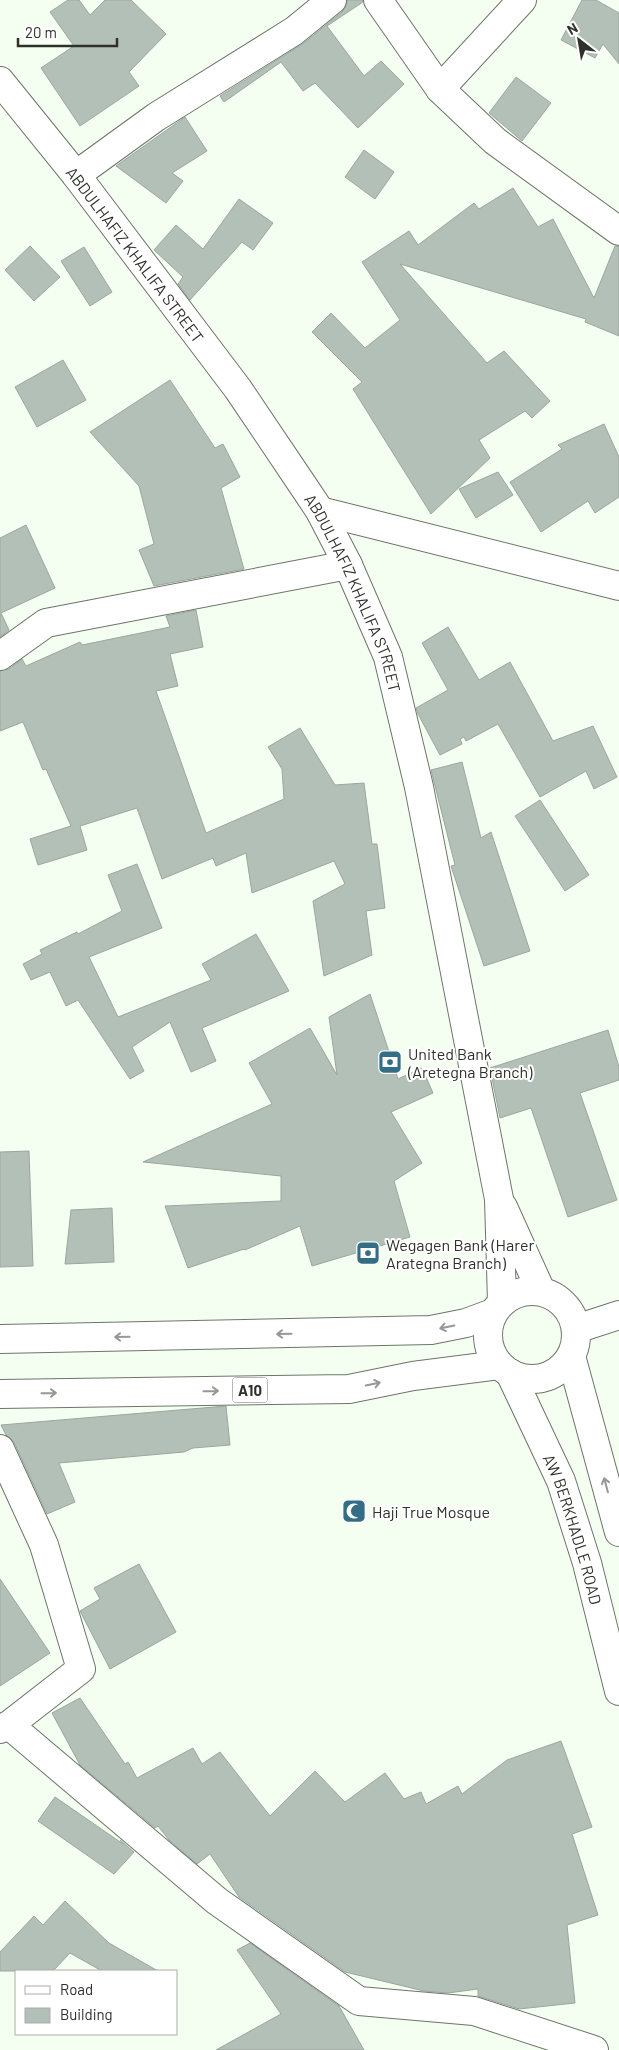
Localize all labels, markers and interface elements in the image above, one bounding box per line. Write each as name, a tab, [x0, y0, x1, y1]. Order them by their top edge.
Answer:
scale bar	[18, 15, 116, 47]
north arrow	[554, 15, 604, 65]
text: N	[564, 19, 580, 38]
text: 20 m	[25, 23, 57, 41]
street label: ABDULHAFIZ KHALIFA STREET	[63, 162, 208, 346]
street label: ABDULHAFIZ KHALIFA STREET	[302, 490, 405, 694]
place label: United Bank (Aretegna Branch)	[407, 1044, 533, 1081]
bank icon: United Bank (Aretegna Branch)	[377, 1049, 403, 1075]
place label: Wegagen Bank (Harer Arategna Branch)	[386, 1235, 534, 1272]
bank icon: Wegagen Bank (Harer Arategna Branch)	[355, 1240, 381, 1266]
one-way arrow	[439, 1323, 455, 1333]
one-way arrow	[277, 1329, 293, 1339]
one-way arrow	[114, 1332, 130, 1342]
road number: A10	[232, 1378, 268, 1402]
one-way arrow	[365, 1379, 381, 1388]
one-way arrow	[202, 1386, 219, 1396]
one-way arrow	[40, 1388, 56, 1398]
street label: AW BERKHADLE ROAD	[540, 1451, 606, 1606]
one-way arrow	[601, 1477, 611, 1493]
mosque icon: Haji True Mosque	[341, 1498, 367, 1524]
place label: Haji True Mosque	[372, 1502, 490, 1521]
legend	[15, 1970, 178, 2035]
text: Road	[60, 1980, 93, 1998]
text: Building	[60, 2005, 113, 2023]

